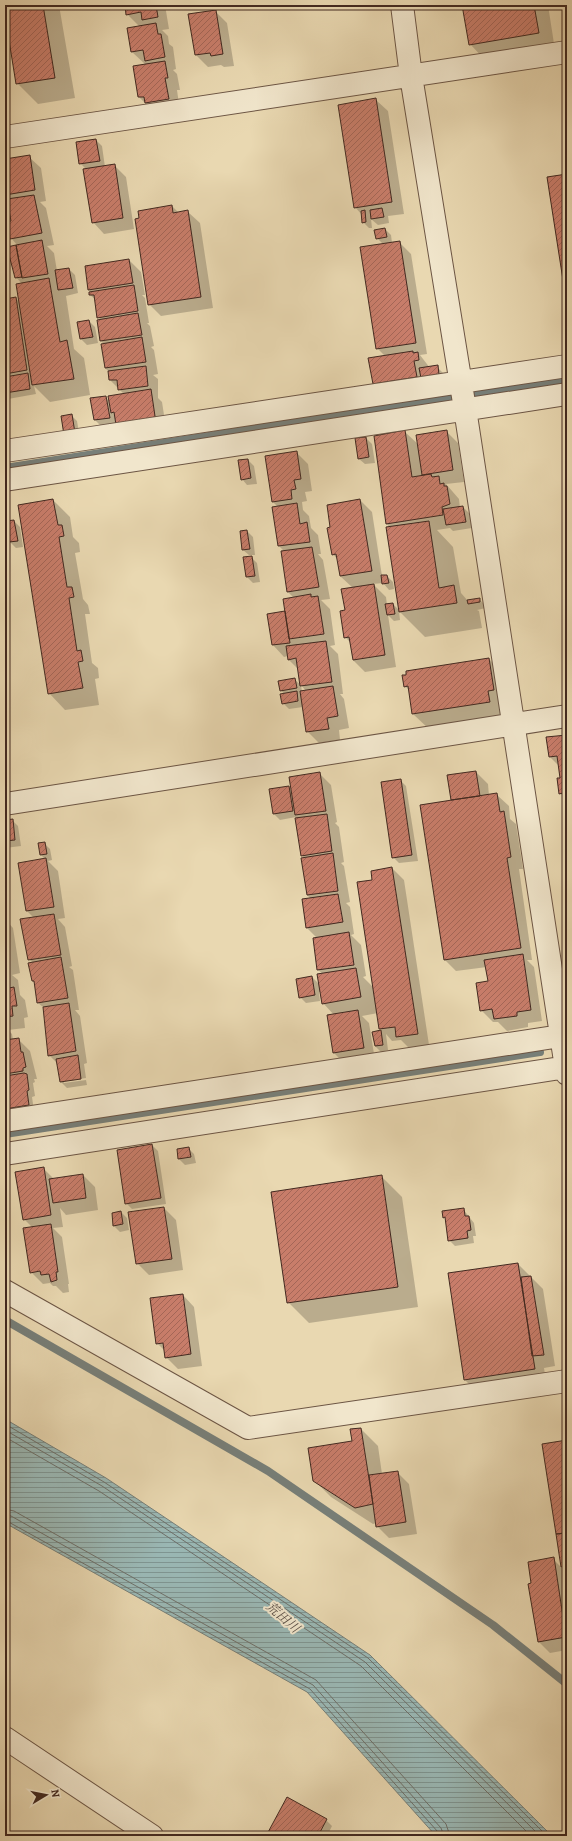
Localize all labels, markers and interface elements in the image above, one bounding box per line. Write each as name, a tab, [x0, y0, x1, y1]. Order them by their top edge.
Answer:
water label: 荒田川	[263, 1598, 305, 1638]
north arrow	[26, 1775, 66, 1815]
text: N	[47, 1788, 63, 1799]

